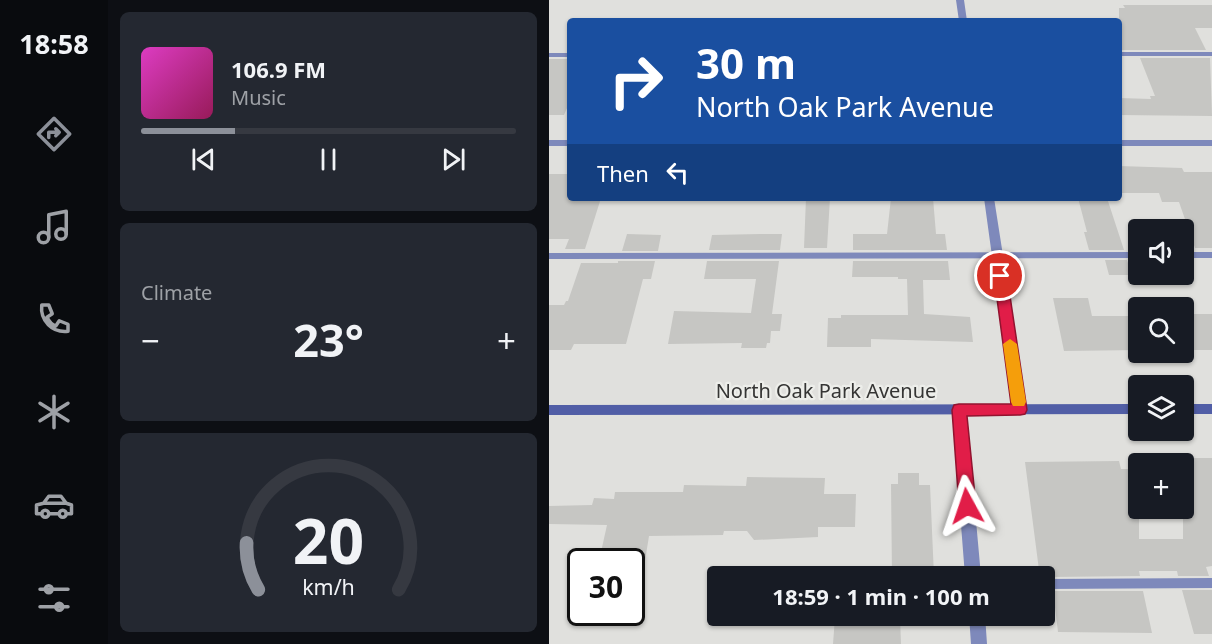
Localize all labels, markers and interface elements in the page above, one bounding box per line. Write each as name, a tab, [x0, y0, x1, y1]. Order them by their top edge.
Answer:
text: 18:58	[19, 25, 89, 62]
text: 30 m	[696, 34, 796, 91]
icon: right	[597, 42, 675, 120]
text: 106.9 FM	[231, 54, 326, 84]
text: Music	[231, 84, 286, 111]
text: North Oak Park Avenue	[696, 88, 994, 125]
icon: directions	[33, 113, 75, 155]
icon: previous	[187, 143, 220, 176]
icon: pause	[312, 143, 345, 176]
icon: next	[437, 143, 470, 176]
icon: left	[661, 156, 694, 189]
text: Then	[597, 158, 649, 188]
icon: music	[33, 206, 75, 248]
map controls	[1128, 219, 1194, 519]
button: sound	[1128, 219, 1194, 285]
pin	[974, 250, 1025, 301]
icon: arrive	[983, 259, 1016, 292]
text: Climate	[141, 279, 212, 306]
button: search	[1128, 297, 1194, 363]
icon: phone	[33, 298, 75, 340]
text: 23°	[293, 309, 364, 370]
text: −	[141, 318, 160, 363]
text: +	[497, 318, 516, 363]
button: layers	[1128, 375, 1194, 441]
street label: North Oak Park Avenue	[716, 377, 936, 404]
icon: climate	[33, 391, 75, 433]
button: +	[1128, 453, 1194, 519]
position arrow	[935, 474, 999, 538]
icon: car	[33, 484, 75, 526]
text: 20	[293, 497, 364, 582]
speed limit sign: 30	[567, 548, 645, 626]
text: km/h	[302, 572, 355, 601]
icon: filters	[33, 577, 75, 619]
text: 18:59 · 1 min · 100 m	[772, 581, 990, 611]

